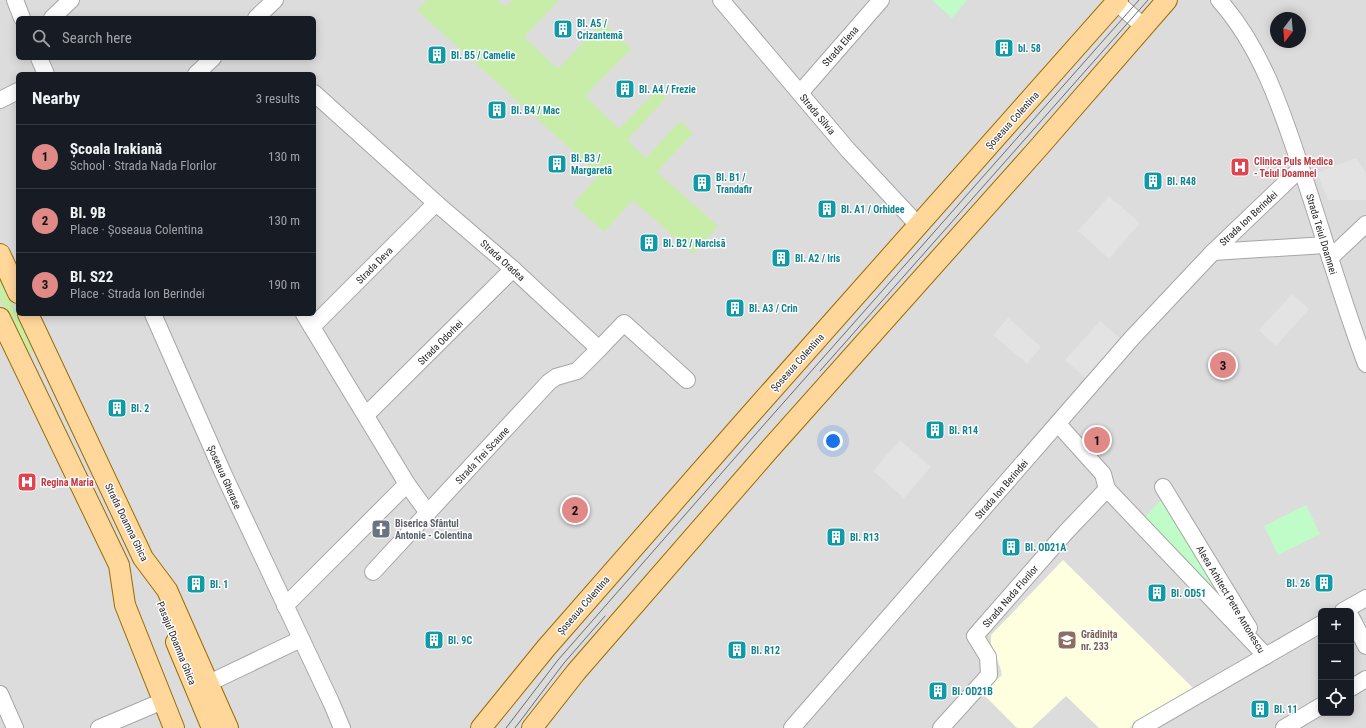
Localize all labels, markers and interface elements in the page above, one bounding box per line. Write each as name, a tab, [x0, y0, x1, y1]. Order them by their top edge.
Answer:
north arrow	[1270, 12, 1306, 48]
search box	[16, 16, 316, 60]
building icon: Bl. A5 / Crizantemă	[552, 18, 574, 40]
place label: Bl. A5 / Crizantemă	[577, 18, 623, 41]
street label: Strada Elena	[820, 24, 861, 69]
icon: search	[30, 27, 52, 49]
text: Search here	[62, 29, 132, 47]
building icon: bl. 58	[993, 37, 1015, 59]
place label: bl. 58	[1018, 43, 1041, 54]
building icon: Bl. B5 / Camelie	[426, 44, 448, 66]
place label: Bl. B5 / Camelie	[451, 50, 516, 61]
building icon: Bl. A4 / Frezie	[614, 78, 636, 100]
place label: Bl. A4 / Frezie	[639, 84, 696, 95]
text: Nearby	[32, 88, 80, 108]
street label: Șoseaua Colentina	[984, 89, 1042, 152]
text: 3 results	[256, 91, 300, 106]
street label: Strada Silvia	[798, 92, 838, 137]
building icon: Bl. B4 / Mac	[486, 99, 508, 121]
place label: Bl. B4 / Mac	[511, 105, 560, 116]
text: Școala Irakiană	[70, 140, 162, 158]
text: 1	[42, 149, 48, 164]
text: 130 m	[268, 149, 300, 164]
building icon: Bl. B3 / Margaretă	[546, 153, 568, 175]
place label: Bl. B3 / Margaretă	[571, 153, 612, 176]
hospital icon: Clinica Puls Medica - Teiul Doamnei	[1229, 156, 1251, 178]
place label: Clinica Puls Medica - Teiul Doamnei	[1254, 156, 1333, 179]
text: School · Strada Nada Florilor	[70, 158, 217, 173]
building icon: Bl. R48	[1142, 170, 1164, 192]
building icon: Bl. B1 / Trandafir	[691, 172, 713, 194]
place label: Bl. B1 / Trandafir	[716, 172, 753, 195]
place label: Bl. R48	[1167, 176, 1196, 187]
street label: Strada Ion Berindei	[1217, 189, 1279, 248]
street label: Strada Teiul Doamnei	[1304, 193, 1339, 276]
building icon: Bl. A1 / Orhidee	[816, 198, 838, 220]
text: Bl. 9B	[70, 204, 106, 222]
place label: Bl. A1 / Orhidee	[841, 204, 905, 215]
text: 2	[42, 213, 48, 228]
text: 130 m	[268, 213, 300, 228]
text: Place · Șoseaua Colentina	[70, 222, 203, 237]
building icon: Bl. B2 / Narcisă	[638, 232, 660, 254]
street label: Strada Oradea	[478, 238, 527, 283]
place label: Bl. B2 / Narcisă	[663, 238, 726, 249]
street label: Strada Deva	[354, 245, 395, 286]
building icon: Bl. A2 / Iris	[770, 247, 792, 269]
place label: Bl. A2 / Iris	[795, 253, 841, 264]
text: Bl. S22	[70, 268, 113, 286]
text: 3	[42, 277, 48, 292]
text: 190 m	[268, 277, 300, 292]
text: Place · Strada Ion Berindei	[70, 286, 205, 301]
building icon: Bl. A3 / Crin	[724, 297, 746, 319]
place label: Bl. A3 / Crin	[749, 303, 798, 314]
street label: Strada Odorhei	[416, 318, 465, 367]
street label: Șoseaua Colentina	[769, 331, 827, 394]
pin: 3	[1210, 350, 1236, 380]
building icon: Bl. 2	[106, 397, 128, 419]
place label: Bl. 2	[131, 403, 149, 414]
building icon: Bl. R14	[924, 419, 946, 441]
street label: Strada Trei Scaune	[453, 424, 512, 486]
place label: Bl. R14	[949, 425, 978, 436]
pin: 1	[1084, 425, 1110, 455]
your location	[823, 431, 843, 451]
street label: Șoseaua Gherase	[205, 444, 244, 511]
street label: Strada Ion Berindei	[973, 458, 1030, 521]
hospital icon: Regina Maria	[16, 471, 38, 493]
place label: Regina Maria	[41, 477, 94, 488]
street label: Strada Doamna Ghica	[103, 481, 150, 563]
pin: 2	[562, 495, 588, 525]
church icon: Biserica Sfântul Antonie - Colentina	[370, 518, 392, 540]
place label: Biserica Sfântul Antonie - Colentina	[395, 518, 472, 541]
building icon: Bl. R13	[825, 526, 847, 548]
place label: Bl. R13	[850, 532, 879, 543]
building icon: Bl. OD21A	[1000, 536, 1022, 558]
place label: Bl. OD21A	[1025, 542, 1066, 553]
street label: Aleea Arhitect Petre Antonescu	[1194, 544, 1267, 655]
street label: Strada Nada Florilor	[980, 563, 1040, 630]
building icon: Bl. 26	[1313, 572, 1335, 594]
building icon: Bl. 1	[185, 573, 207, 595]
street label: Șoseaua Colentina	[555, 574, 613, 637]
place label: Bl. 26	[1287, 578, 1310, 589]
place label: Bl. 1	[210, 579, 228, 590]
building icon: Bl. OD51	[1146, 582, 1168, 604]
place label: Bl. OD51	[1171, 588, 1206, 599]
street label: Pasajul Doamna Ghica	[155, 600, 198, 687]
map controls	[1318, 608, 1354, 716]
button: +	[1318, 608, 1354, 644]
building icon: Bl. 9C	[423, 629, 445, 651]
school or university icon: Grădinița nr. 233	[1056, 629, 1078, 651]
place label: Grădinița nr. 233	[1081, 629, 1118, 652]
place label: Bl. 9C	[448, 635, 472, 646]
building icon: Bl. R12	[726, 639, 748, 661]
button: −	[1318, 644, 1354, 680]
place label: Bl. R12	[751, 645, 780, 656]
building icon: Bl. OD21B	[927, 680, 949, 702]
button: locate	[1318, 680, 1354, 716]
place label: Bl. OD21B	[952, 686, 993, 697]
building icon: Bl. 11	[1249, 698, 1271, 720]
place label: Bl. 11	[1274, 704, 1297, 715]

